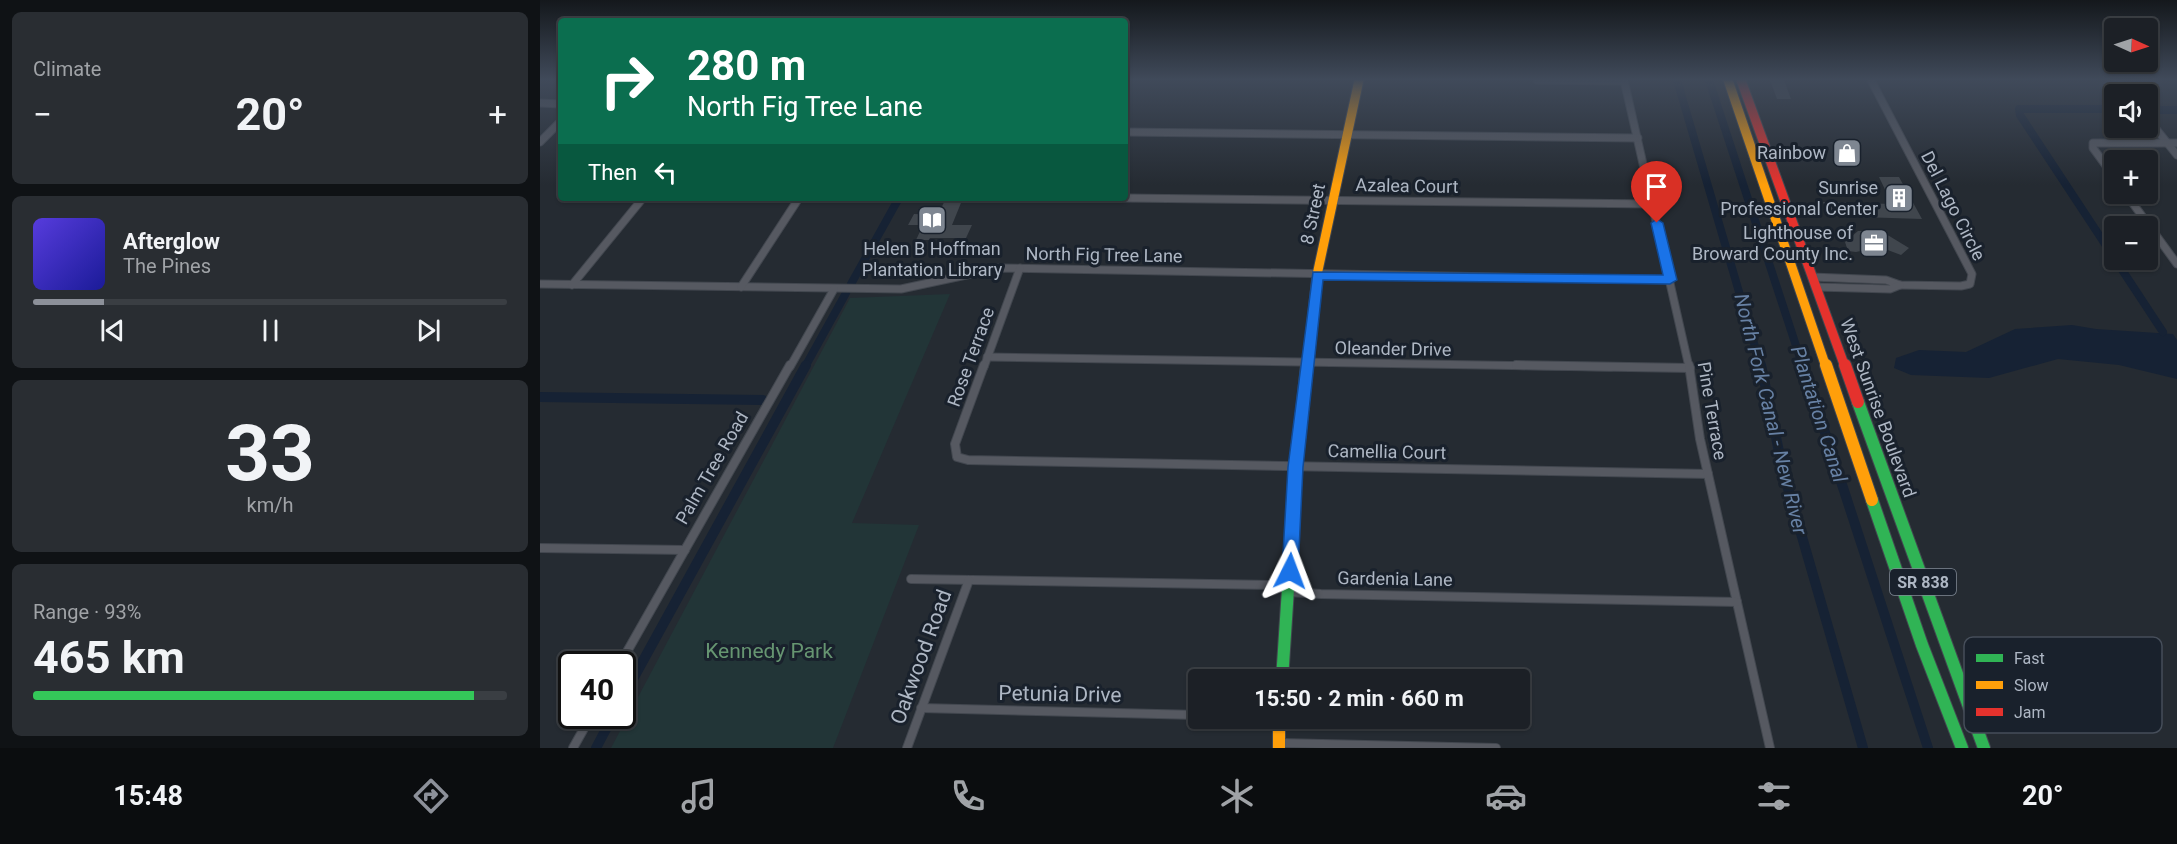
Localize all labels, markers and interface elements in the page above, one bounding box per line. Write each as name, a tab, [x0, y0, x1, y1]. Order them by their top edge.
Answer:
north arrow	[2104, 18, 2158, 72]
map controls	[2104, 18, 2158, 270]
text: 280 m	[687, 41, 806, 90]
icon: right	[588, 42, 666, 120]
text: Climate	[33, 57, 101, 81]
button: sound	[2104, 84, 2158, 138]
text: 20°	[235, 88, 305, 141]
text: North Fig Tree Lane	[687, 91, 923, 123]
text: −	[33, 95, 52, 134]
text: +	[488, 95, 507, 134]
shop icon: Rainbow	[1831, 137, 1863, 169]
place label: Rainbow	[1757, 142, 1826, 163]
street label: Del Lago Circle	[1917, 148, 1990, 264]
button: +	[2104, 150, 2158, 204]
icon: left	[649, 156, 682, 189]
text: Then	[588, 160, 637, 185]
pin	[1631, 161, 1682, 223]
icon: arrive	[1640, 170, 1673, 203]
street label: Azalea Court	[1355, 174, 1459, 197]
place label: Sunrise Professional Center	[1720, 177, 1878, 219]
street label: 8 Street	[1296, 181, 1329, 246]
building icon: Sunrise Professional Center	[1883, 182, 1915, 214]
library icon: Helen B Hoffman Plantation Library	[916, 204, 948, 236]
button: −	[2104, 216, 2158, 270]
place label: Lighthouse of Broward County Inc.	[1692, 222, 1854, 264]
office icon: Lighthouse of Broward County Inc.	[1858, 227, 1890, 259]
text: Afterglow	[123, 229, 220, 254]
place label: Helen B Hoffman Plantation Library	[862, 238, 1003, 280]
street label: North Fig Tree Lane	[1025, 243, 1183, 266]
text: The Pines	[123, 254, 211, 278]
water label: North Fork Canal - New River	[1729, 291, 1813, 538]
street label: Rose Terrace	[943, 304, 998, 409]
icon: previous	[96, 314, 129, 347]
icon: pause	[254, 314, 287, 347]
icon: next	[412, 314, 445, 347]
street label: West Sunrise Boulevard	[1836, 315, 1921, 500]
street label: Oleander Drive	[1334, 337, 1452, 360]
water label: Plantation Canal	[1786, 343, 1852, 486]
street label: Pine Terrace	[1694, 360, 1731, 462]
text: 33	[225, 408, 315, 499]
street label: Palm Tree Road	[671, 408, 752, 528]
street label: Camellia Court	[1328, 440, 1447, 463]
text: km/h	[247, 493, 293, 517]
position arrow	[1258, 539, 1322, 603]
street label: Gardenia Lane	[1337, 567, 1453, 590]
road number: SR 838	[1890, 569, 1956, 595]
street label: Oakwood Road	[886, 586, 956, 728]
text: Range · 93%	[33, 600, 141, 624]
text: 465 km	[33, 631, 185, 684]
legend	[1964, 637, 2162, 733]
park label: Kennedy Park	[705, 639, 833, 663]
text: Fast	[2014, 649, 2045, 668]
speed limit sign: 40	[558, 651, 636, 729]
text: Slow	[2014, 676, 2049, 695]
street label: Petunia Drive	[998, 681, 1122, 707]
text: 15:50 · 2 min · 660 m	[1254, 686, 1464, 711]
text: Jam	[2014, 703, 2046, 722]
icon: directions	[410, 775, 452, 817]
icon: music	[678, 775, 720, 817]
icon: phone	[947, 775, 989, 817]
icon: climate	[1216, 775, 1258, 817]
icon: car	[1485, 775, 1527, 817]
icon: filters	[1753, 775, 1795, 817]
text: 15:48	[113, 780, 183, 812]
text: 20°	[2022, 780, 2064, 812]

